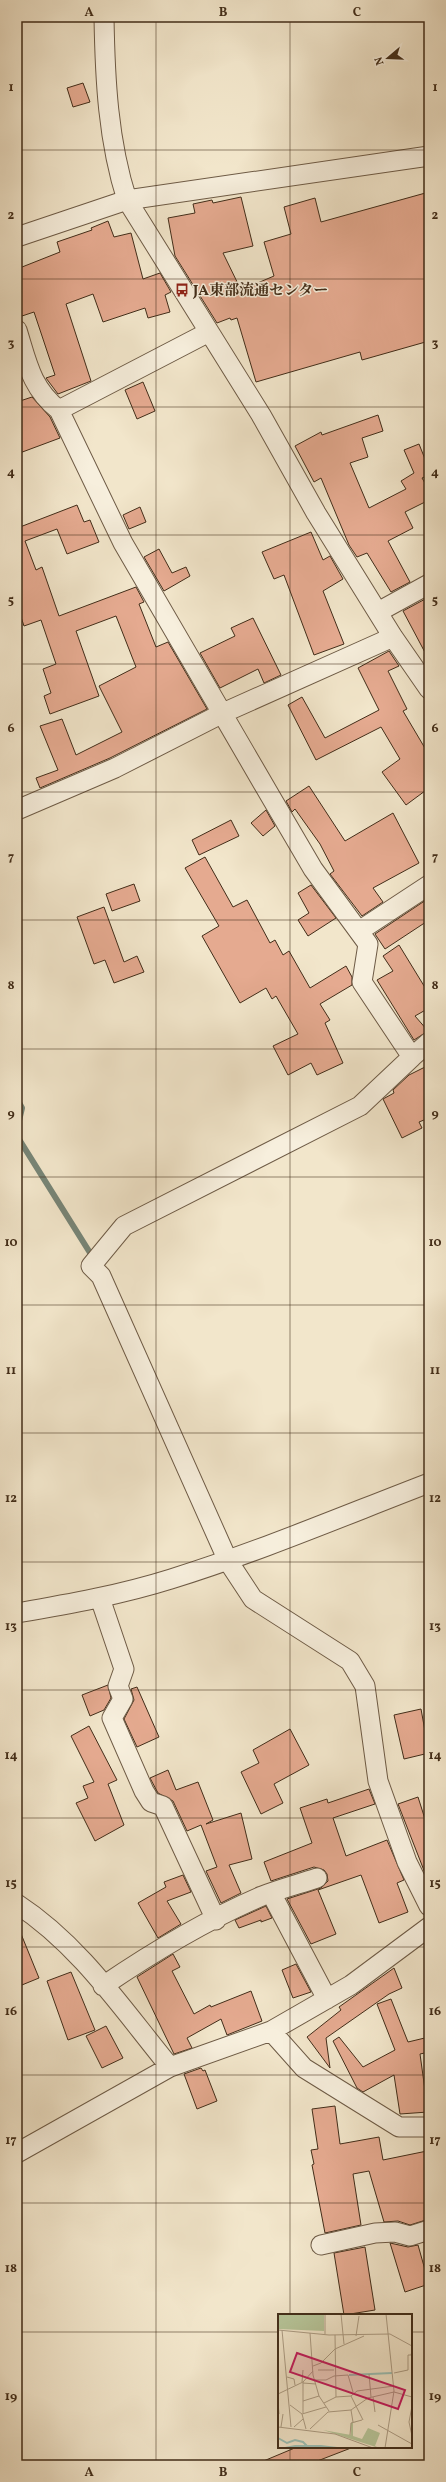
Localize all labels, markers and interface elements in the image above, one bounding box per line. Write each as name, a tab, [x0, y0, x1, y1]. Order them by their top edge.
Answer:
text: A	[84, 4, 94, 22]
text: B	[219, 4, 228, 22]
text: C	[353, 4, 361, 22]
north arrow	[368, 38, 408, 78]
text: N	[372, 55, 388, 67]
text: 1	[8, 79, 14, 97]
text: 1	[432, 79, 438, 97]
text: 2	[8, 207, 15, 225]
text: 2	[432, 207, 439, 225]
place label: JA東部流通センター	[192, 281, 328, 302]
bus stop icon: JA東部流通センター	[174, 282, 190, 298]
text: 3	[8, 335, 15, 353]
text: 3	[432, 335, 439, 353]
text: 4	[7, 464, 15, 482]
text: 4	[431, 464, 439, 482]
text: 5	[8, 592, 14, 610]
text: 5	[432, 592, 438, 610]
text: 6	[7, 720, 15, 738]
text: 6	[431, 720, 439, 738]
text: 7	[8, 849, 14, 867]
text: 7	[432, 849, 438, 867]
text: 8	[7, 977, 15, 995]
text: 8	[431, 977, 439, 995]
text: 9	[7, 1105, 15, 1123]
text: 9	[431, 1105, 439, 1123]
text: 10	[4, 1234, 18, 1252]
text: 10	[428, 1234, 442, 1252]
text: 11	[6, 1362, 16, 1380]
text: 11	[430, 1362, 440, 1380]
text: 12	[5, 1490, 17, 1508]
text: 12	[429, 1490, 441, 1508]
text: 13	[5, 1618, 17, 1636]
text: 13	[429, 1618, 441, 1636]
text: 14	[4, 1747, 18, 1765]
text: 14	[428, 1747, 442, 1765]
text: 15	[5, 1875, 17, 1893]
text: 15	[429, 1875, 441, 1893]
text: 16	[5, 2003, 17, 2021]
text: 16	[429, 2003, 441, 2021]
text: 17	[5, 2132, 17, 2150]
text: 17	[429, 2132, 441, 2150]
text: 18	[5, 2260, 17, 2278]
text: 18	[429, 2260, 441, 2278]
inset map	[278, 2314, 412, 2448]
text: 19	[5, 2388, 17, 2406]
text: 19	[429, 2388, 441, 2406]
text: A	[84, 2464, 94, 2482]
text: B	[219, 2464, 228, 2482]
text: C	[353, 2464, 361, 2482]

